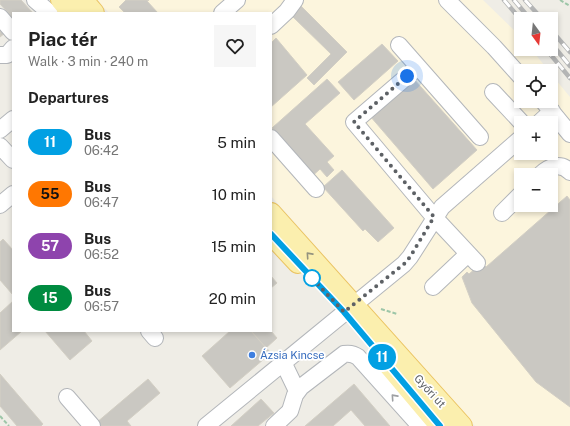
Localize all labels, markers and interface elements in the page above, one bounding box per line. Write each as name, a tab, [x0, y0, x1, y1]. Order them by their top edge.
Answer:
north arrow	[514, 12, 558, 56]
map controls	[514, 12, 558, 212]
button: heart	[214, 25, 256, 67]
text: Piac tér	[28, 28, 97, 50]
text: Walk · 3 min · 240 m	[28, 54, 148, 69]
button: locate	[514, 64, 558, 108]
your location	[397, 66, 417, 86]
text: Departures	[28, 89, 109, 106]
button: +	[514, 116, 558, 160]
text: Bus	[84, 126, 111, 143]
text: 11	[44, 134, 56, 150]
text: 5 min	[217, 134, 256, 151]
text: 06:42	[84, 143, 119, 158]
button: −	[514, 168, 558, 212]
text: Bus	[84, 178, 111, 195]
text: 55	[41, 186, 59, 202]
text: 10 min	[212, 186, 256, 203]
text: 06:47	[84, 195, 119, 210]
text: Bus	[84, 230, 111, 247]
text: 57	[41, 238, 59, 254]
text: 15 min	[211, 238, 256, 255]
text: 06:52	[84, 247, 119, 262]
one-way arrow	[306, 252, 313, 260]
unlabelled marker	[303, 269, 321, 287]
text: Bus	[84, 282, 111, 299]
text: 15	[42, 290, 58, 306]
text: 20 min	[209, 290, 256, 307]
text: 06:57	[84, 299, 119, 314]
line badge: 11	[364, 344, 400, 370]
place label: Ázsia Kincse	[260, 348, 325, 361]
text: 11	[376, 349, 388, 365]
marker: Ázsia Kincse	[247, 350, 257, 360]
street label: Győri út	[412, 372, 448, 410]
one-way arrow	[392, 394, 399, 402]

